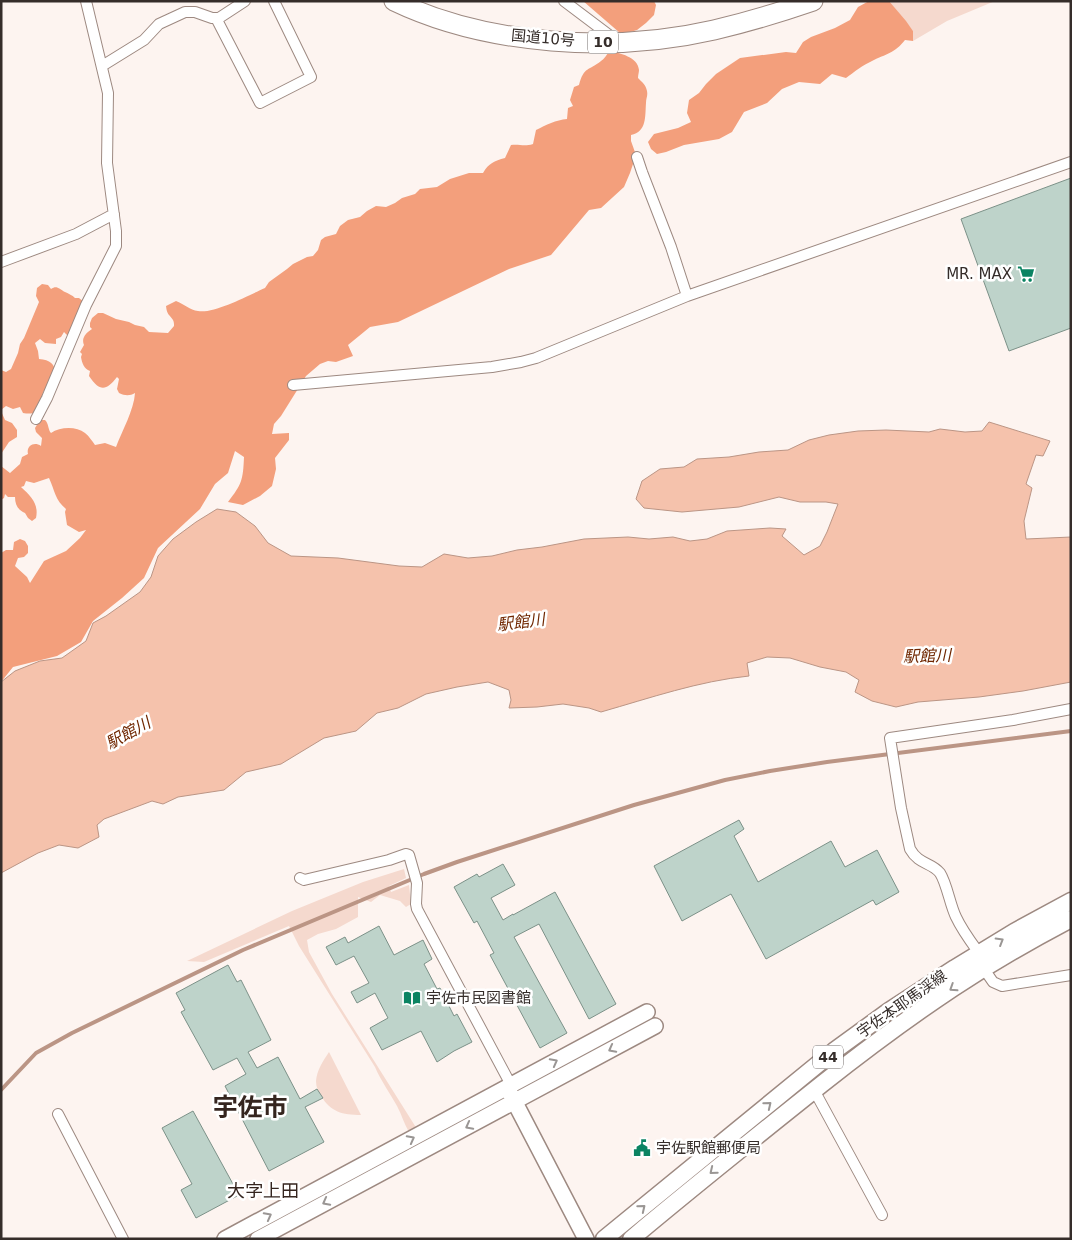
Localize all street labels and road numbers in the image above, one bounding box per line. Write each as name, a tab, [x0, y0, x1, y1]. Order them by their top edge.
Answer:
street label: 国道10号	[510, 26, 576, 50]
road number: 10	[588, 31, 618, 54]
street label: 宇佐本耶馬渓線	[854, 967, 950, 1041]
road number: 44	[813, 1046, 843, 1068]

